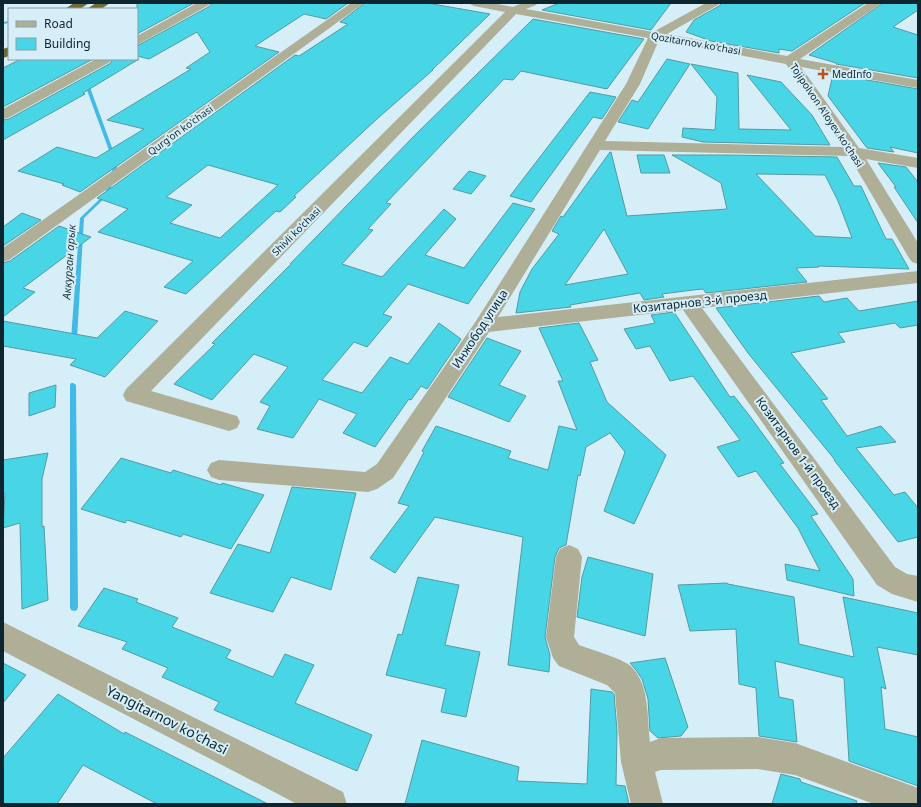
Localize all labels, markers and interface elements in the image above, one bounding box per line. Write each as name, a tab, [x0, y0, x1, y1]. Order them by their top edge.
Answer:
legend	[8, 8, 138, 60]
text: Road	[44, 15, 73, 32]
street label: Qozitarnov ko'chasi	[650, 28, 742, 58]
text: Building	[44, 35, 91, 52]
street label: Tojipolvon A'loyev ko'chasi	[787, 60, 867, 170]
place label: MedInfo	[832, 67, 872, 81]
marker: MedInfo	[817, 68, 829, 80]
street label: Qurg'on ko'chasi	[145, 102, 215, 158]
street label: Shivli ko'chasi	[268, 203, 324, 259]
water label: Аккурган арык	[58, 223, 79, 301]
street label: Инжобод улица	[448, 286, 512, 372]
street label: Козитарнов 3-й проезд	[632, 286, 768, 317]
street label: Козитарнов 1-й проезд	[752, 393, 845, 513]
street label: Yangitarnov ko'chasi	[103, 681, 231, 758]

